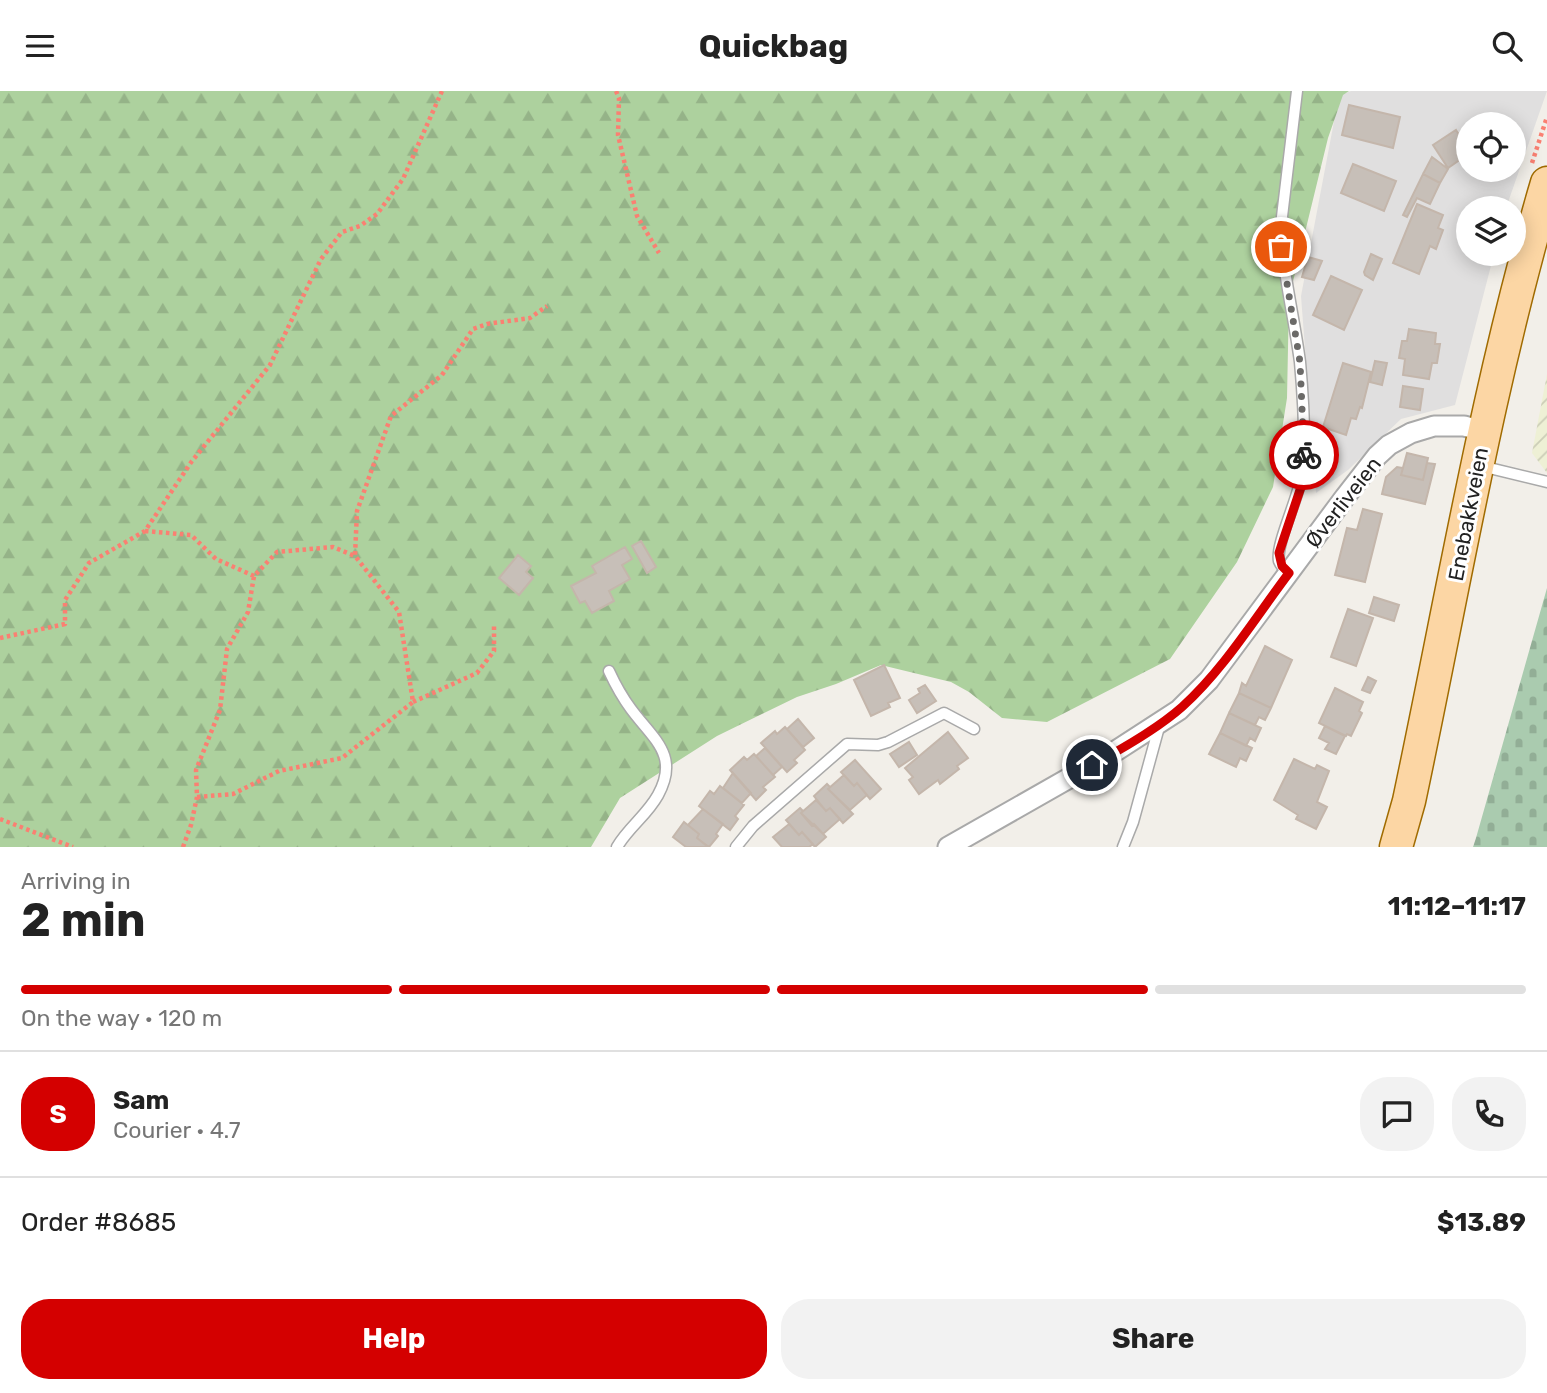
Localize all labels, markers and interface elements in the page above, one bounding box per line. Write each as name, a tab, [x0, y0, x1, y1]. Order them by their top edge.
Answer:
icon: menu	[21, 27, 59, 65]
text: Quickbag	[699, 27, 848, 65]
icon: search	[1488, 27, 1526, 65]
map controls	[1456, 112, 1526, 266]
button: locate	[1456, 112, 1526, 182]
button: layers	[1456, 196, 1526, 266]
pin	[1251, 217, 1311, 277]
icon: bag	[1262, 228, 1300, 266]
courier	[1269, 420, 1339, 490]
icon: bike	[1285, 436, 1323, 474]
street label: Enebakkveien	[1443, 445, 1493, 583]
street label: Øverliveien	[1300, 452, 1386, 552]
pin	[1062, 735, 1122, 795]
icon: home	[1073, 746, 1111, 784]
text: Arriving in	[21, 867, 131, 895]
text: 11:12–11:17	[1388, 891, 1526, 922]
text: 2 min	[21, 893, 146, 948]
text: On the way · 120 m	[21, 1004, 222, 1032]
button: chat	[1360, 1077, 1434, 1151]
button: phone	[1452, 1077, 1526, 1151]
text: Sam	[113, 1085, 169, 1116]
text: S	[49, 1099, 67, 1130]
text: Courier · 4.7	[113, 1116, 240, 1144]
text: Order #8685	[21, 1207, 176, 1238]
text: $13.89	[1437, 1207, 1526, 1238]
button: Help	[21, 1299, 767, 1379]
button: Share	[781, 1299, 1526, 1379]

